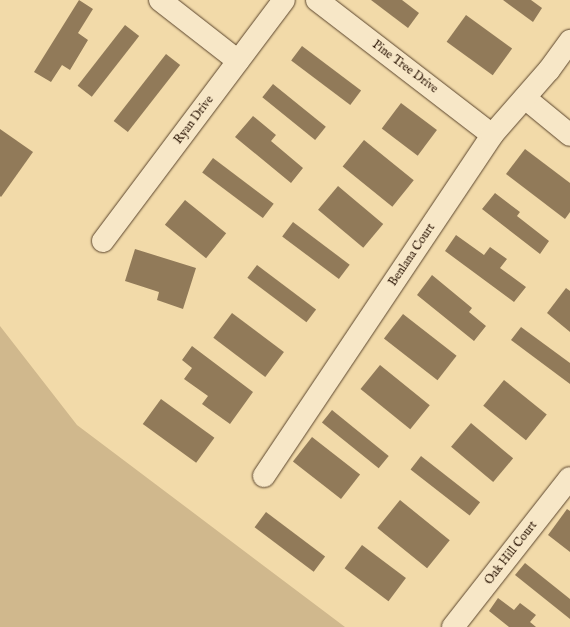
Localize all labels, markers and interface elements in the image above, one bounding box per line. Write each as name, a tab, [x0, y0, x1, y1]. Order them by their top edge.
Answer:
street label: Pine Tree Drive	[369, 38, 441, 96]
street label: Ryan Drive	[171, 93, 217, 147]
street label: Benlana Court	[386, 221, 438, 289]
street label: Oak Hill Court	[482, 518, 540, 588]

